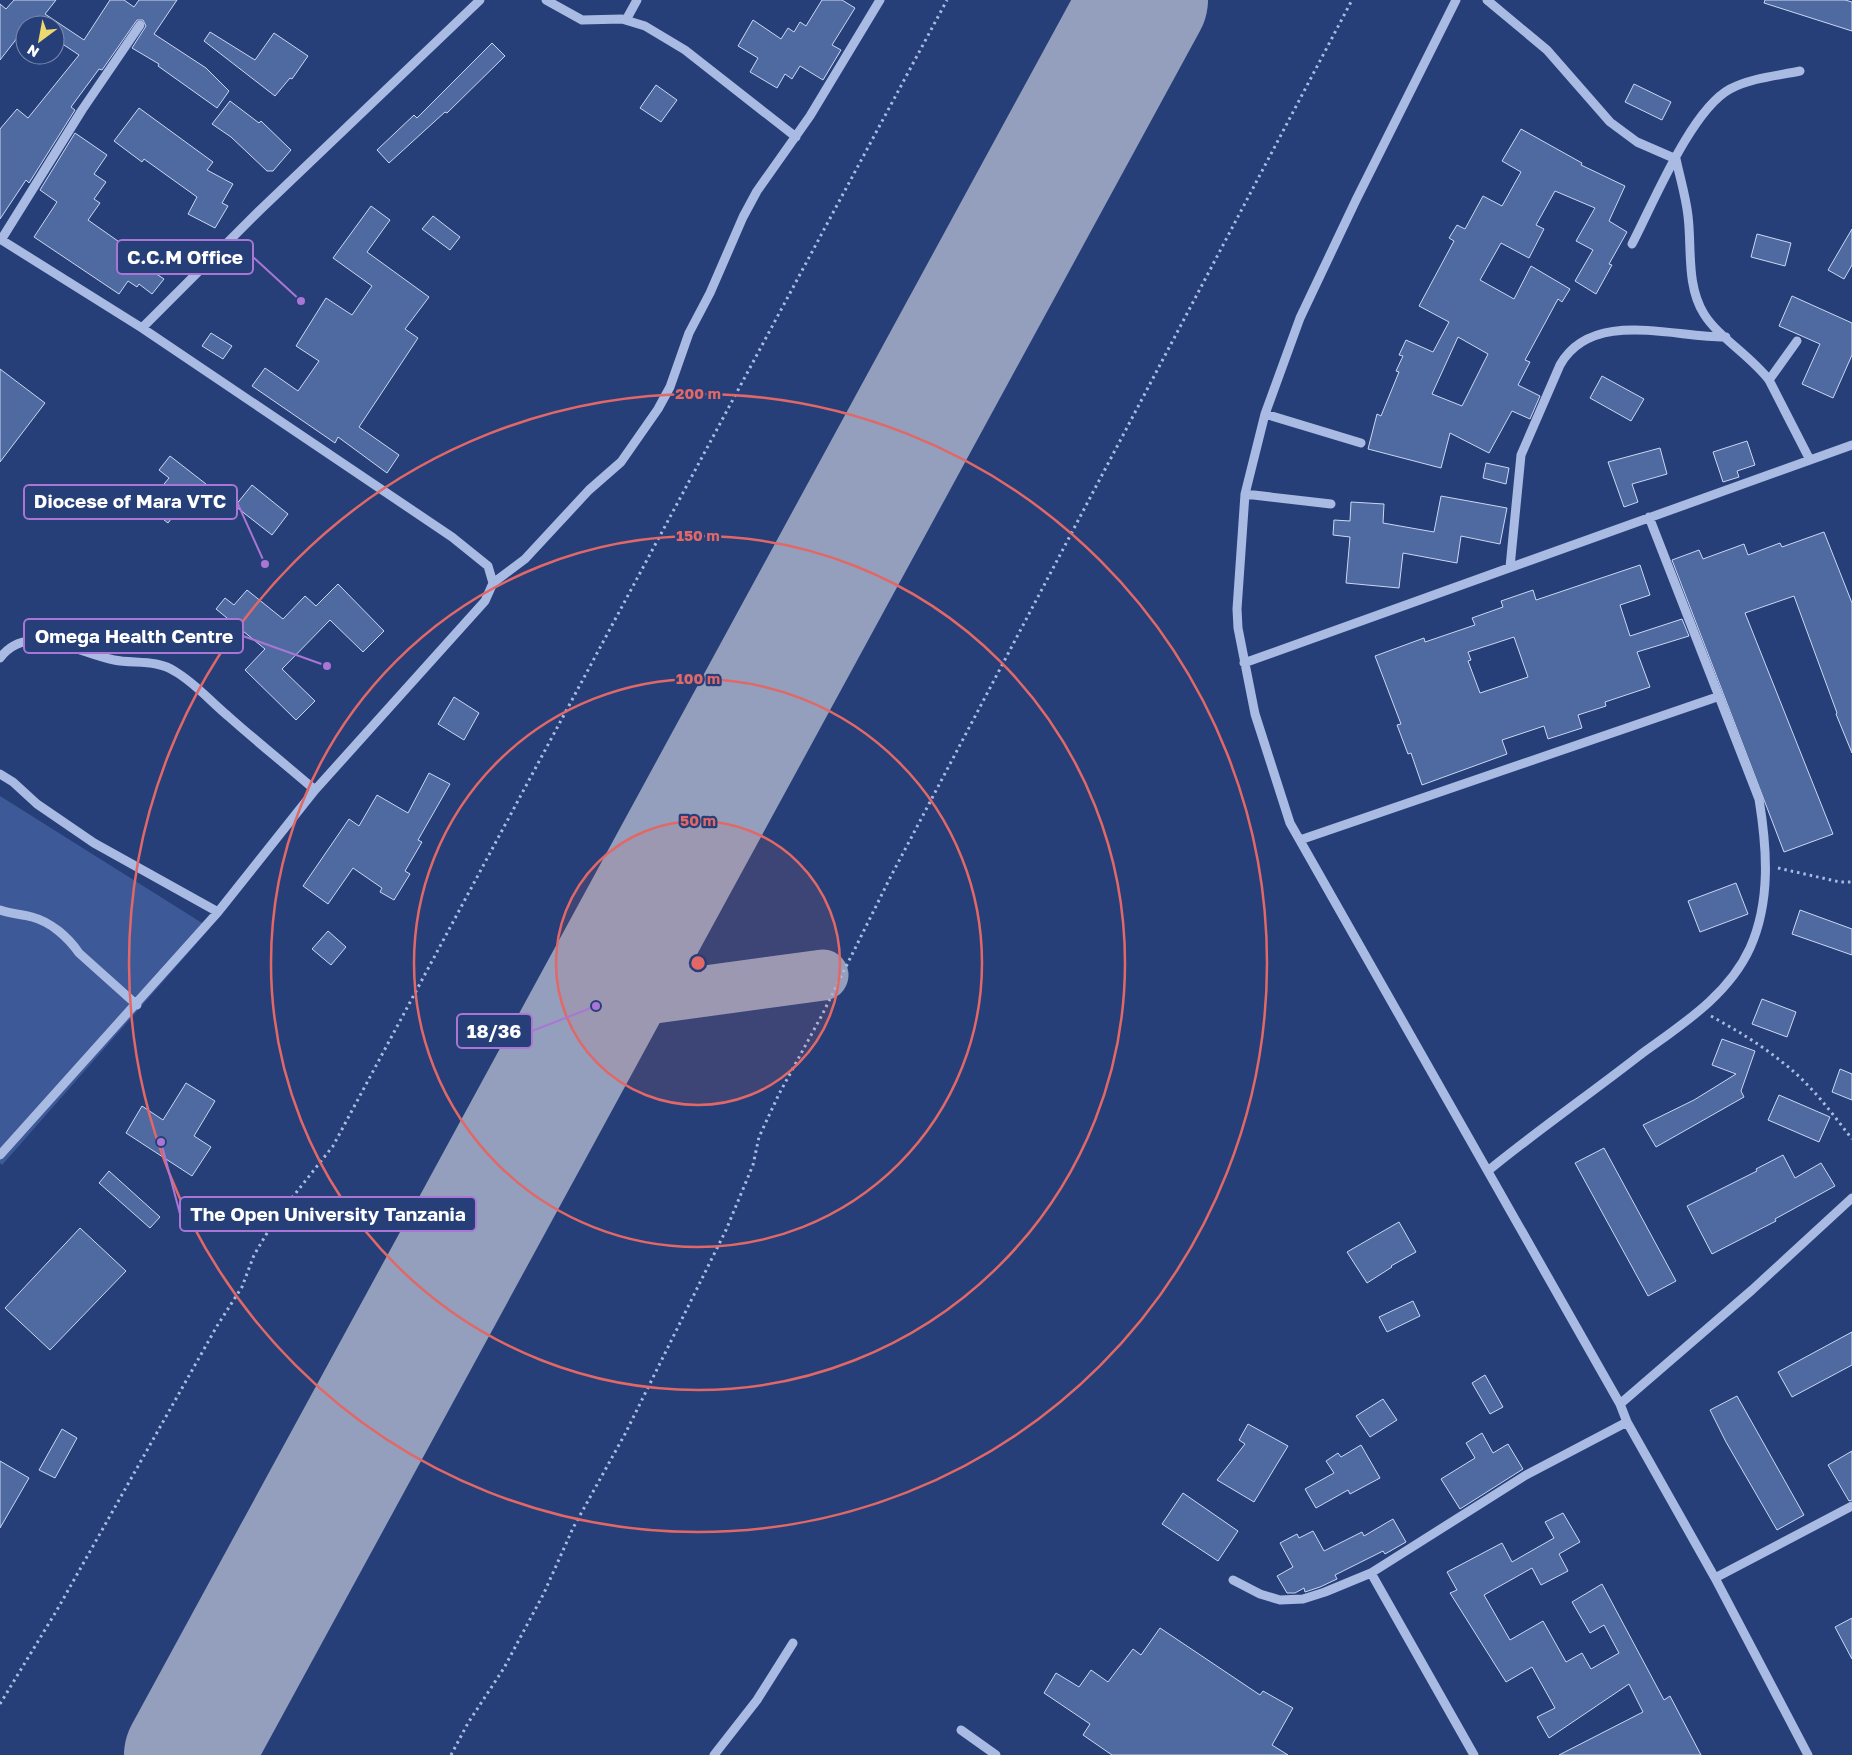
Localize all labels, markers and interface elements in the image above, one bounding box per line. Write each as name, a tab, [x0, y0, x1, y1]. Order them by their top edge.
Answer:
north arrow	[15, 15, 65, 65]
text: N	[24, 41, 42, 61]
callout: C.C.M Office	[117, 240, 253, 274]
text: C.C.M Office	[127, 245, 243, 268]
text: 200 m	[675, 384, 721, 402]
callout: Diocese of Mara VTC	[24, 485, 237, 519]
text: Diocese of Mara VTC	[34, 489, 226, 512]
text: 150 m	[676, 526, 720, 544]
callout: Omega Health Centre	[24, 619, 243, 653]
text: Omega Health Centre	[35, 624, 233, 647]
text: 100 m	[676, 669, 720, 687]
text: 50 m	[680, 811, 716, 829]
centre of rings	[689, 954, 707, 972]
callout: 18/36	[457, 1014, 532, 1048]
text: 18/36	[467, 1019, 521, 1042]
callout: The Open University Tanzania	[180, 1197, 476, 1231]
text: The Open University Tanzania	[190, 1202, 466, 1225]

